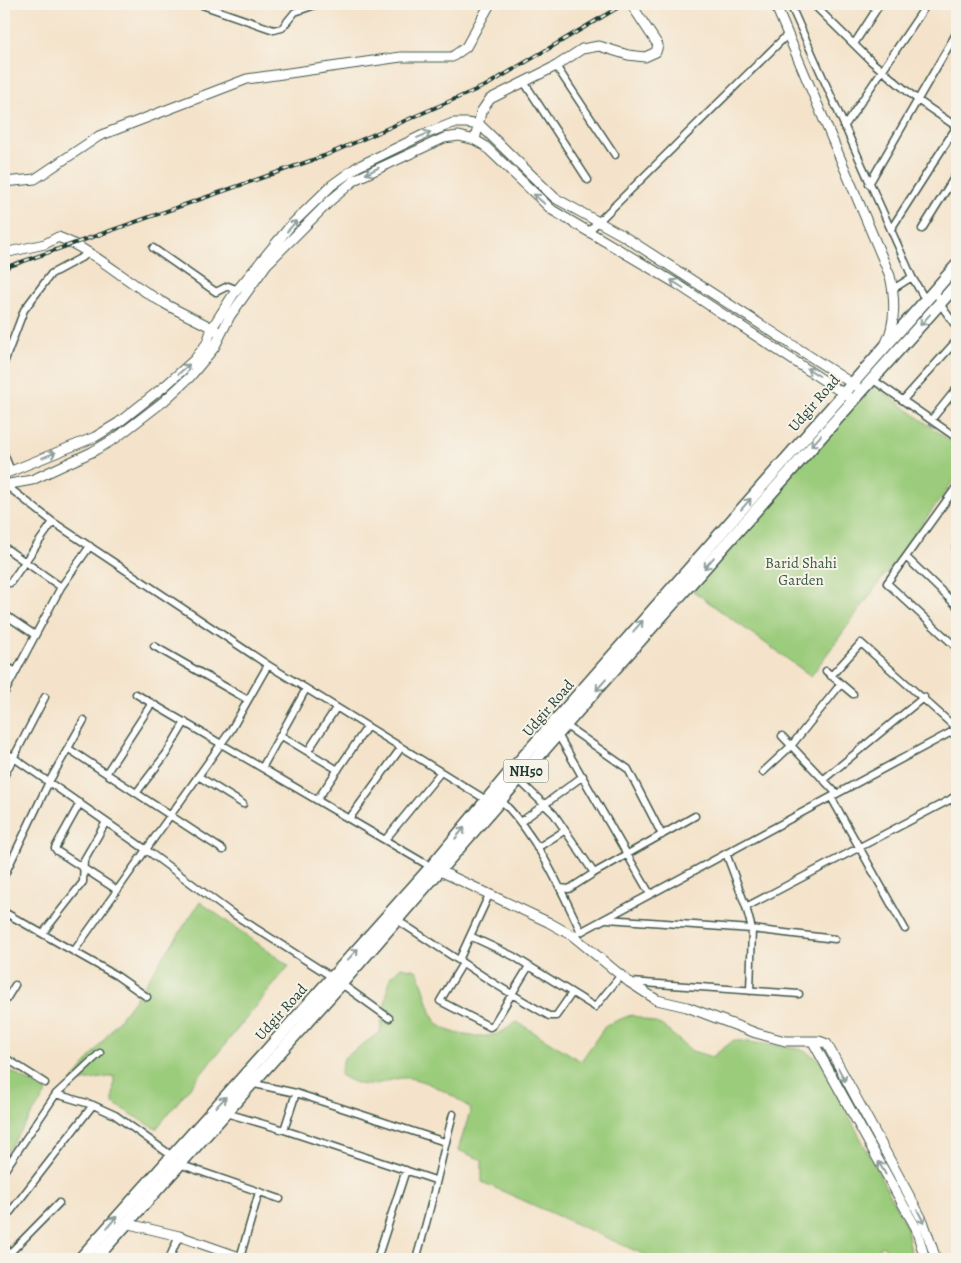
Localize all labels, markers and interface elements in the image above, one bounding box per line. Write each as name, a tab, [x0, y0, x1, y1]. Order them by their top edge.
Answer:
one-way arrow	[416, 129, 431, 139]
one-way arrow	[365, 167, 380, 176]
one-way arrow	[532, 193, 545, 205]
one-way arrow	[286, 219, 297, 232]
one-way arrow	[670, 278, 684, 288]
one-way arrow	[919, 314, 931, 327]
one-way arrow	[178, 363, 191, 375]
one-way arrow	[807, 366, 821, 376]
street label: Udgir Road	[784, 369, 845, 436]
one-way arrow	[810, 435, 822, 448]
one-way arrow	[41, 450, 56, 460]
one-way arrow	[740, 498, 751, 511]
park label: Barid Shahi Garden	[765, 553, 837, 590]
one-way arrow	[703, 556, 714, 569]
one-way arrow	[633, 620, 644, 633]
street label: Udgir Road	[518, 674, 579, 741]
one-way arrow	[595, 678, 607, 691]
road number: NH50	[504, 759, 548, 782]
one-way arrow	[454, 826, 466, 839]
one-way arrow	[347, 948, 358, 961]
street label: Udgir Road	[250, 979, 312, 1045]
one-way arrow	[838, 1067, 848, 1082]
one-way arrow	[215, 1095, 227, 1108]
one-way arrow	[877, 1161, 887, 1176]
one-way arrow	[916, 1210, 926, 1224]
one-way arrow	[106, 1216, 117, 1229]

